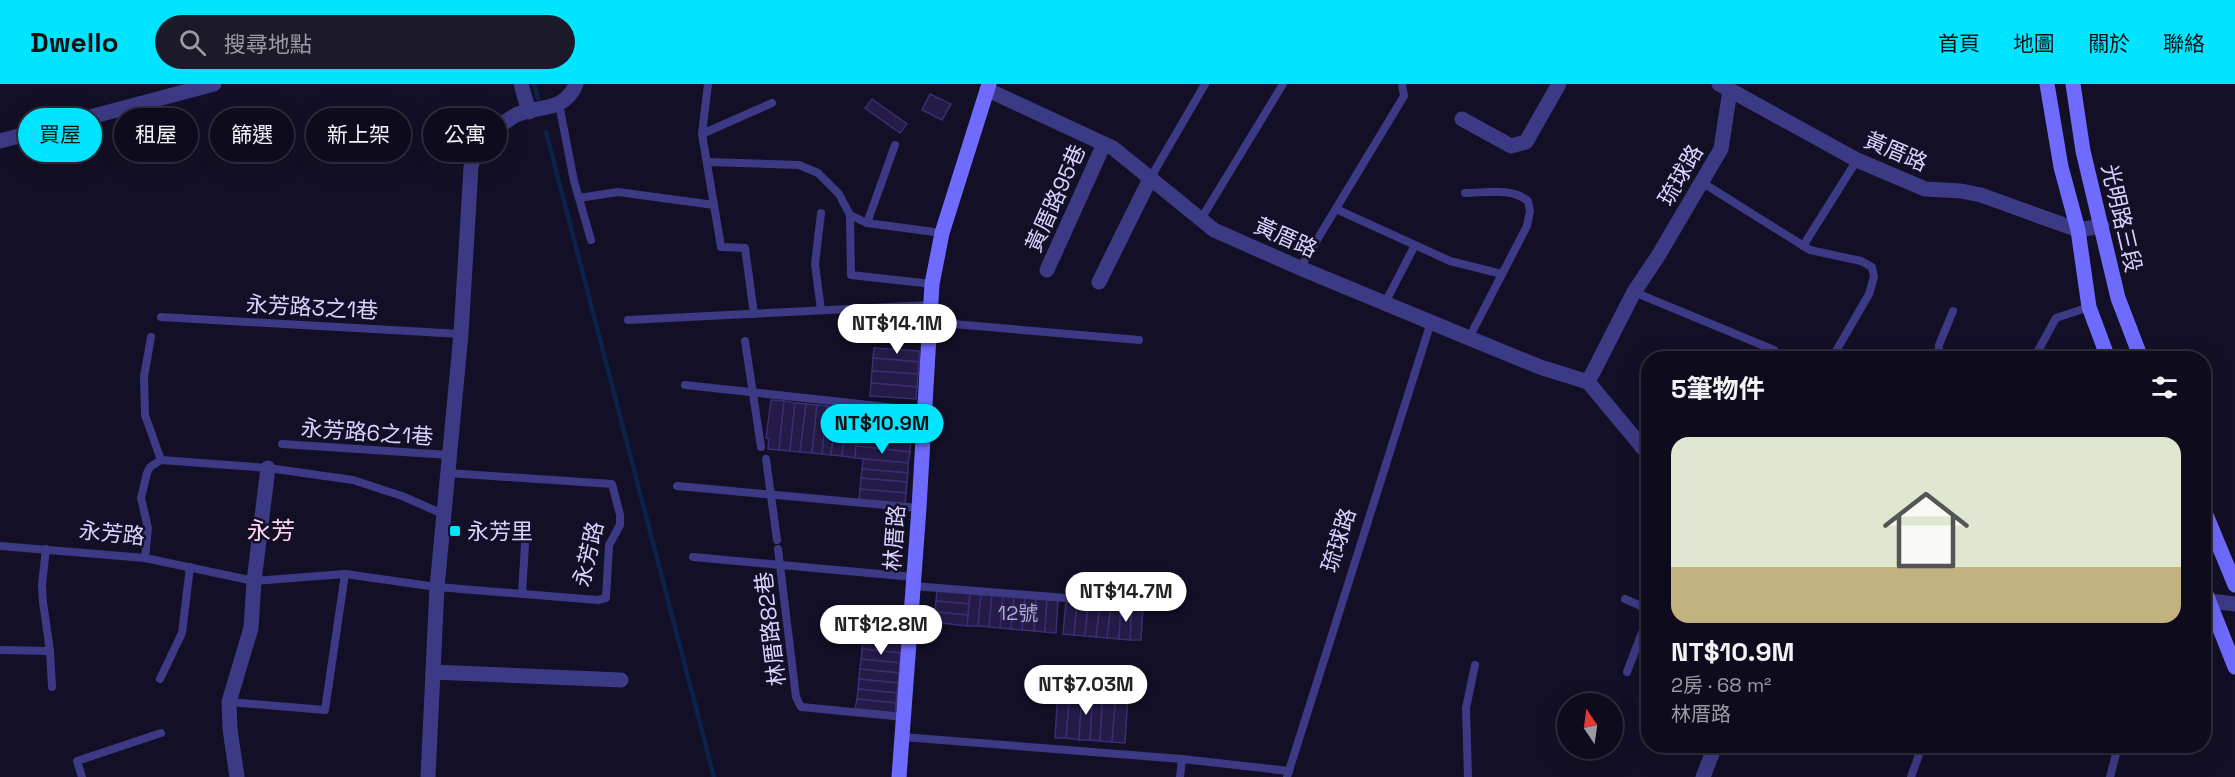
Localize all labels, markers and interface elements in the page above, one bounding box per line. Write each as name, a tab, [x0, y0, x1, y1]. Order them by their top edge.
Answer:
search box	[155, 15, 575, 69]
text: Dwello	[30, 24, 119, 60]
icon: search	[176, 26, 209, 59]
text: 搜尋地點	[224, 30, 312, 58]
text: 首頁	[1938, 30, 1980, 57]
text: 地圖	[2013, 30, 2055, 57]
text: 關於	[2088, 30, 2130, 57]
text: 聯絡	[2163, 30, 2205, 57]
chip: 買屋	[18, 108, 102, 162]
chip: 租屋	[114, 108, 198, 162]
chip: 篩選	[210, 108, 294, 162]
chip: 新上架	[306, 108, 411, 162]
chip: 公寓	[423, 108, 507, 162]
street label: 黃厝路	[1860, 125, 1932, 177]
street label: 琉球路	[1651, 139, 1709, 211]
street label: 黃厝路95巷	[1019, 140, 1091, 256]
street label: 光明路三段	[2096, 161, 2148, 275]
street label: 黃厝路	[1250, 211, 1322, 263]
street label: 永芳路3之1巷	[245, 290, 379, 324]
pin: NT$14.1M	[835, 304, 959, 355]
text: NT$14.1M	[852, 310, 942, 336]
icon: filters	[2148, 371, 2181, 404]
text: 5筆物件	[1671, 372, 1765, 406]
pin: NT$10.9M	[820, 404, 944, 455]
text: NT$10.9M	[835, 410, 929, 436]
street label: 永芳路6之1巷	[300, 413, 434, 451]
icon: home	[1872, 476, 1980, 584]
street label: 林厝路	[878, 504, 910, 572]
street label: 琉球路	[1314, 504, 1362, 576]
district label: 永芳	[247, 515, 295, 546]
street label: 永芳路	[78, 516, 146, 550]
place label: 永芳里	[467, 517, 533, 545]
street label: 永芳路	[567, 519, 609, 589]
marker: 永芳里	[448, 524, 462, 538]
street label: 林厝路82巷	[749, 570, 791, 688]
pin: NT$14.7M	[1064, 572, 1188, 623]
text: NT$14.7M	[1079, 578, 1173, 604]
house number: 12號	[998, 600, 1038, 626]
pin: NT$12.8M	[819, 605, 943, 656]
text: NT$12.8M	[834, 611, 928, 637]
text: NT$10.9M	[1671, 635, 1794, 669]
pin: NT$7.03M	[1024, 665, 1148, 716]
text: NT$7.03M	[1038, 671, 1134, 697]
text: 2房 · 68 m²	[1671, 672, 1771, 698]
north arrow	[1557, 693, 1623, 759]
map controls	[1557, 693, 1623, 759]
text: 林厝路	[1671, 701, 1731, 727]

